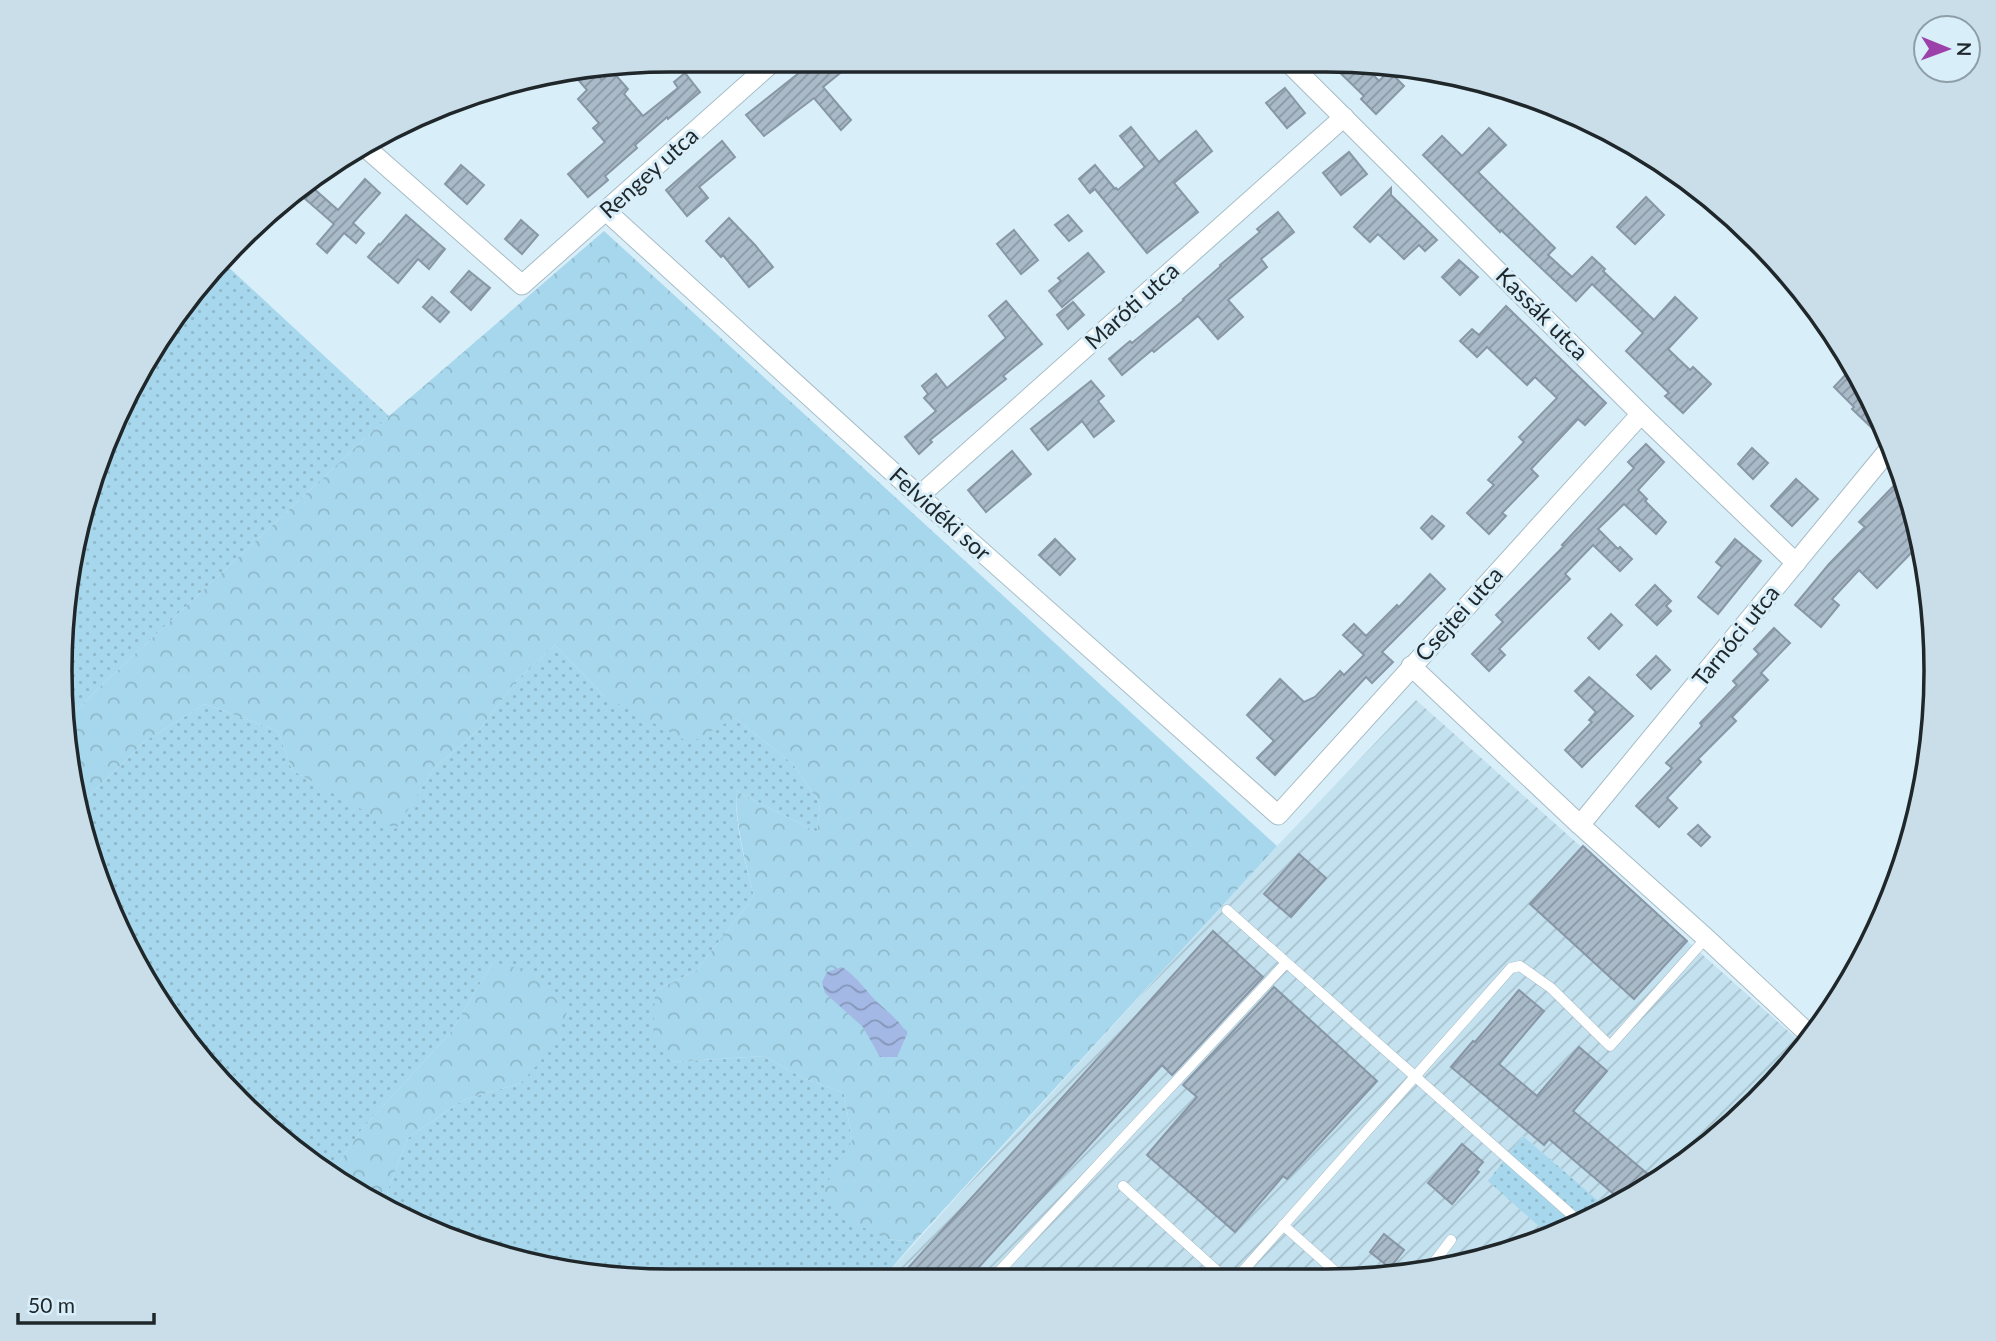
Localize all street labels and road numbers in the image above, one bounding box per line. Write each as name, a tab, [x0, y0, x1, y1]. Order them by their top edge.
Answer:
street label: Rengey utca	[593, 121, 703, 224]
street label: Maróti utca	[1079, 256, 1184, 355]
street label: Kassák utca	[1491, 261, 1595, 365]
street label: Felvidéki sor	[884, 461, 997, 566]
street label: Csejtei utca	[1408, 560, 1508, 667]
street label: Tarnóci utca	[1686, 579, 1785, 692]

